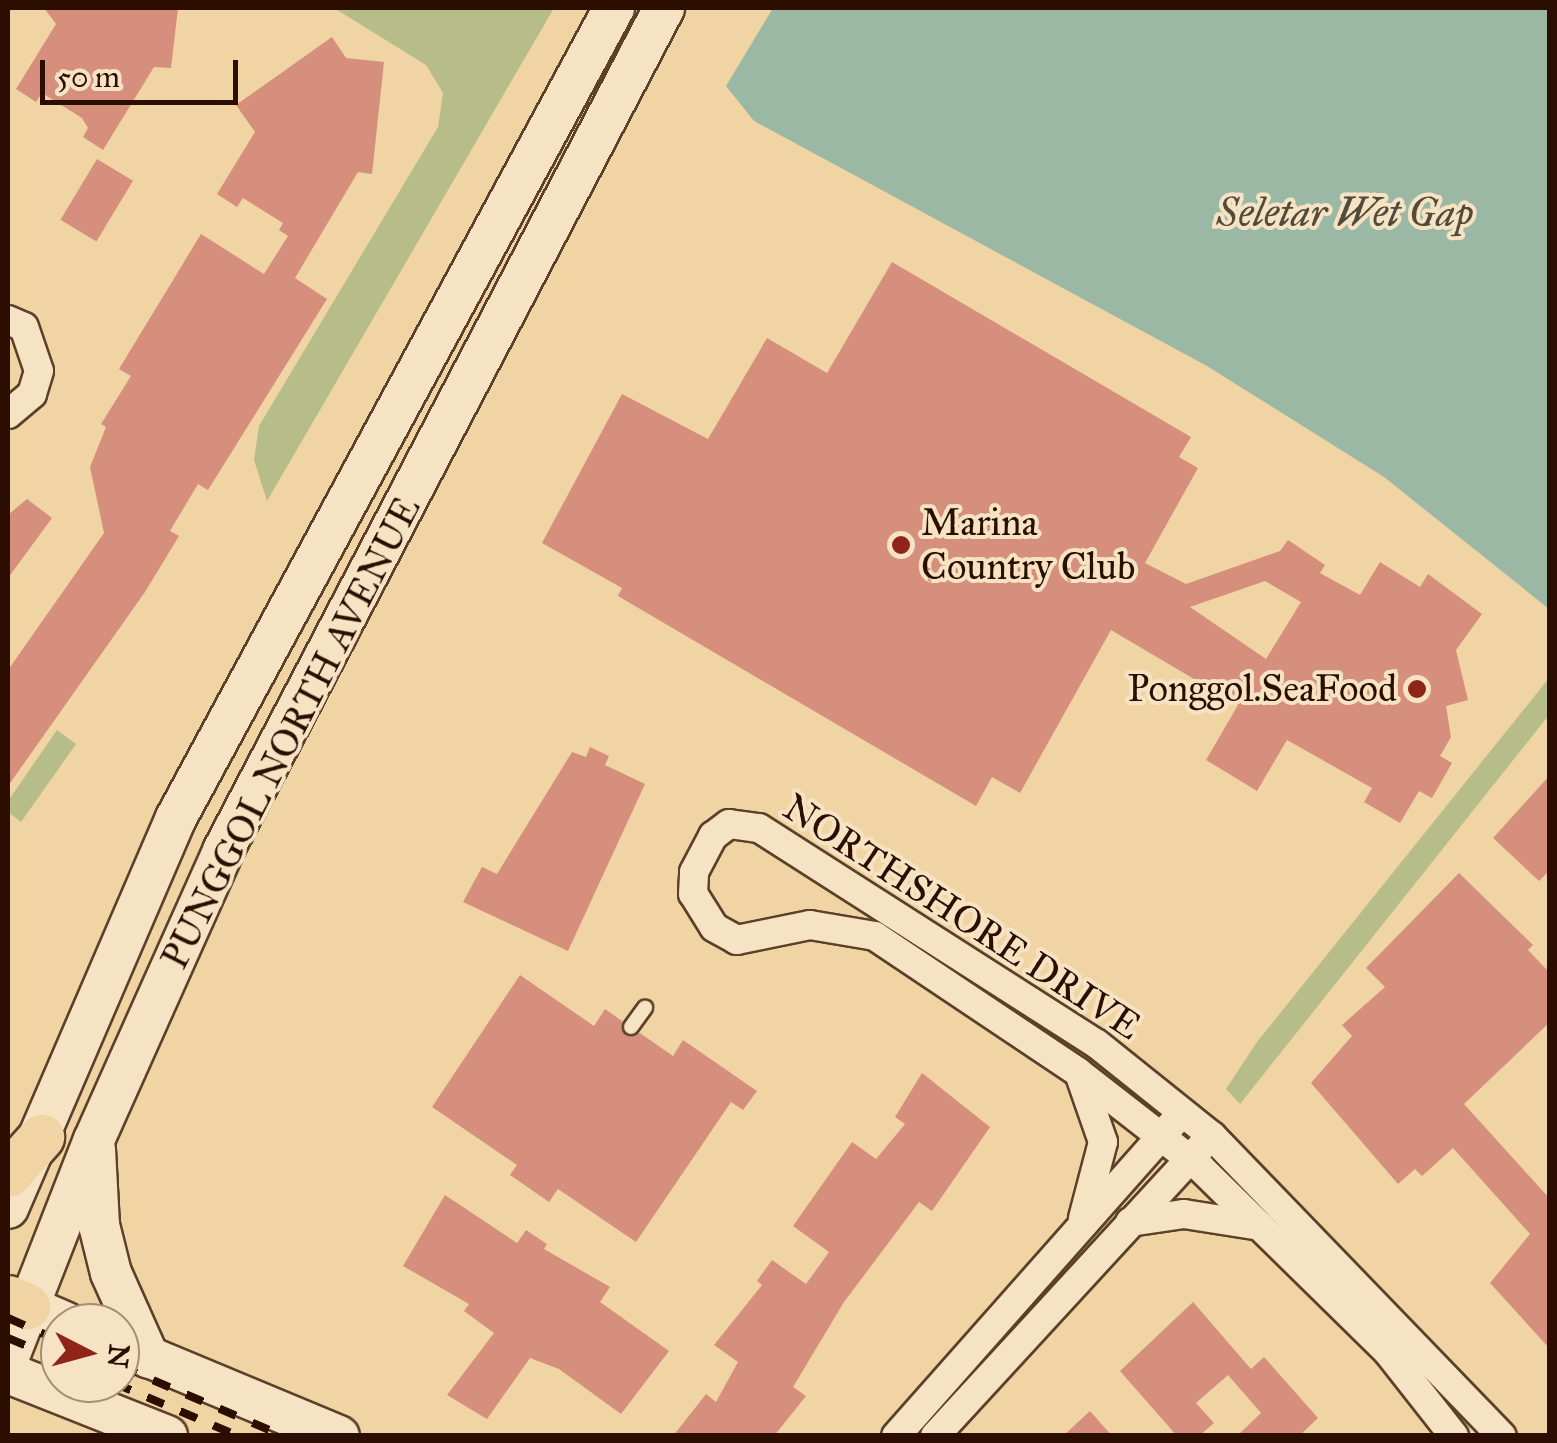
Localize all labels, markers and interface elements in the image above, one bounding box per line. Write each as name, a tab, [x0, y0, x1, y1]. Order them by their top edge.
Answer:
scale bar	[45, 40, 242, 102]
text: 50 m	[57, 59, 120, 95]
water label: Seletar Wet Gap	[1217, 189, 1473, 237]
street label: PUNGGOL NORTH AVENUE	[152, 489, 430, 977]
place label: Marina Country Club	[921, 500, 1135, 590]
marker: Marina Country Club	[890, 534, 912, 556]
place label: Ponggol.SeaFood	[1128, 666, 1397, 712]
marker: Ponggol.SeaFood	[1406, 678, 1428, 700]
street label: NORTHSHORE DRIVE	[775, 784, 1149, 1050]
north arrow	[40, 1303, 140, 1403]
text: N	[100, 1342, 137, 1370]

